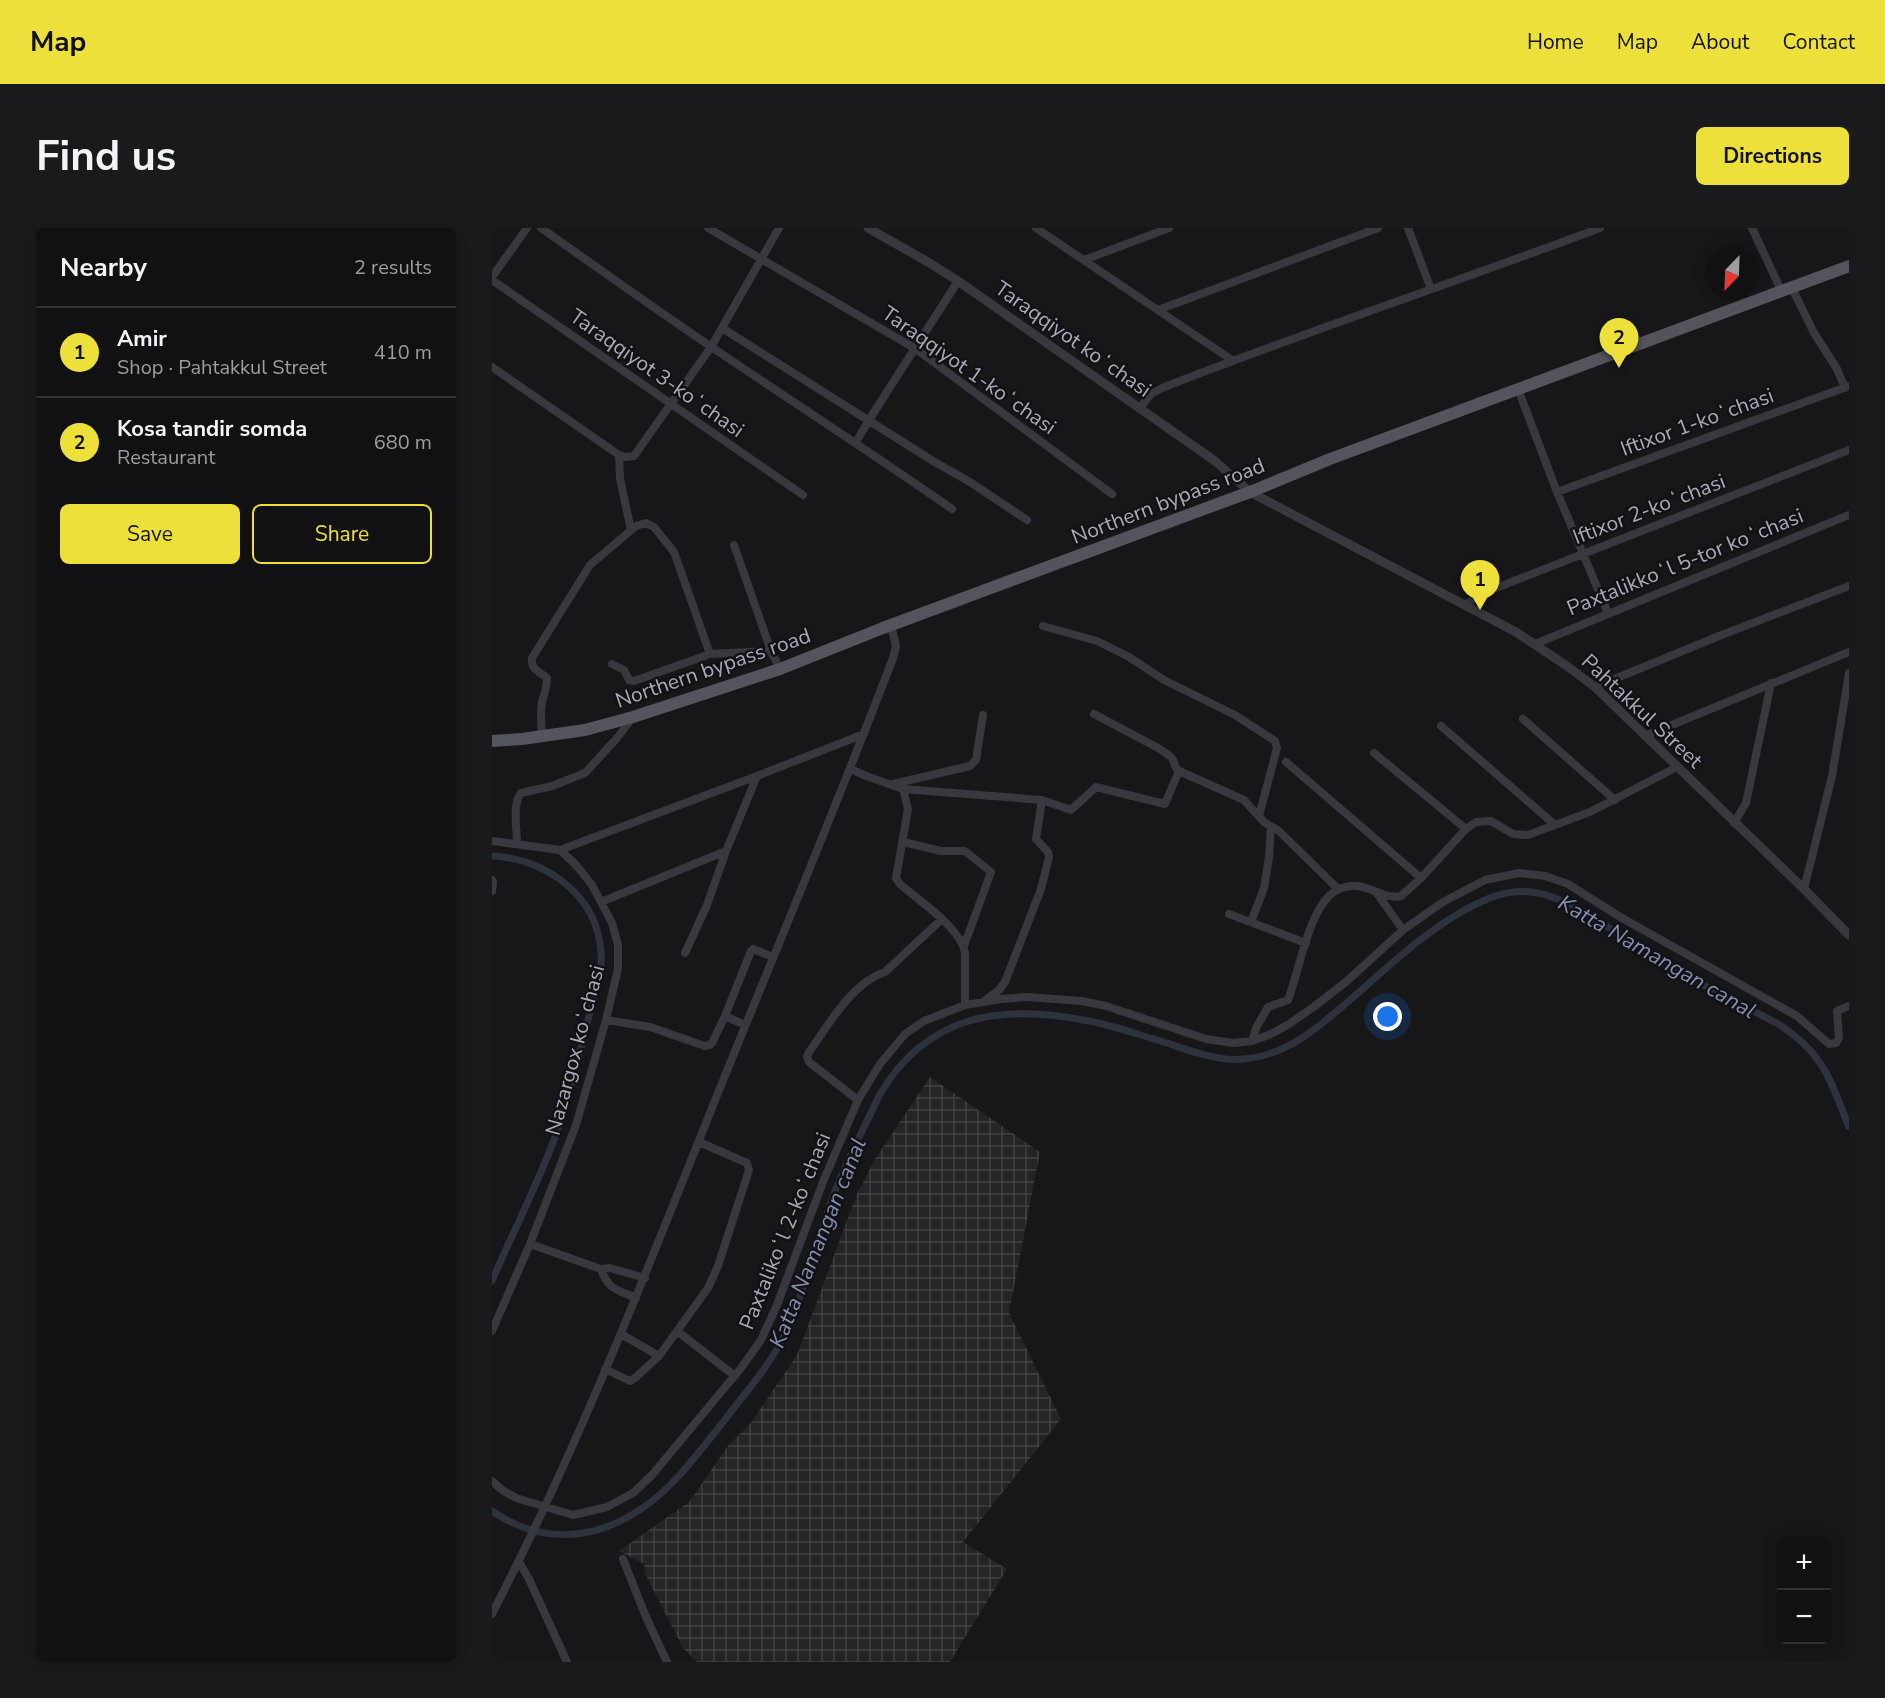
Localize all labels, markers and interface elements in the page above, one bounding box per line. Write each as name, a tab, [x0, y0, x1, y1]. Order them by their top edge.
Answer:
text: Map	[30, 23, 86, 61]
text: Home	[1527, 28, 1584, 56]
text: Map	[1617, 28, 1658, 56]
text: About	[1691, 28, 1749, 56]
text: Contact	[1782, 28, 1855, 56]
button: Directions	[1696, 127, 1849, 185]
text: Find us	[36, 128, 176, 185]
north arrow	[1705, 246, 1759, 300]
text: Nearby	[60, 250, 147, 285]
text: 2 results	[354, 254, 432, 281]
street label: Taraqqiyot koʻchasi	[989, 274, 1157, 404]
street label: Taraqqiyot 1-koʻchasi	[876, 299, 1062, 441]
street label: Taraqqiyot 3-koʻchasi	[564, 302, 750, 444]
pin: 2	[1600, 318, 1638, 368]
text: Amir	[117, 324, 167, 354]
text: 1	[74, 339, 86, 366]
text: 410 m	[374, 339, 432, 366]
text: Shop · Pahtakkul Street	[117, 354, 327, 381]
street label: Iftixor 1-koʻchasi	[1617, 381, 1777, 463]
text: Kosa tandir somda	[117, 414, 307, 444]
text: 2	[74, 429, 86, 456]
text: 680 m	[374, 429, 432, 456]
text: Restaurant	[117, 444, 215, 471]
street label: Northern bypass road	[1067, 451, 1269, 551]
street label: Iftixor 2-koʻchasi	[1569, 467, 1729, 551]
street label: Paxtalikkoʻl 5-tor koʻchasi	[1563, 502, 1807, 622]
button: Save	[60, 504, 240, 564]
button: Share	[252, 504, 432, 564]
pin: 1	[1460, 560, 1500, 610]
street label: Northern bypass road	[612, 621, 814, 715]
street label: Pahtakkul Street	[1575, 648, 1709, 775]
water label: Katta Namangan canal	[1553, 888, 1761, 1026]
street label: Nazargox koʻchasi	[539, 962, 611, 1138]
your location	[1373, 1002, 1402, 1031]
street label: Paxtalikoʻl 2-koʻchasi	[733, 1128, 837, 1334]
water label: Katta Namangan canal	[762, 1134, 874, 1352]
map controls	[1777, 1536, 1831, 1644]
button: +	[1777, 1536, 1831, 1590]
button: −	[1777, 1590, 1831, 1644]

